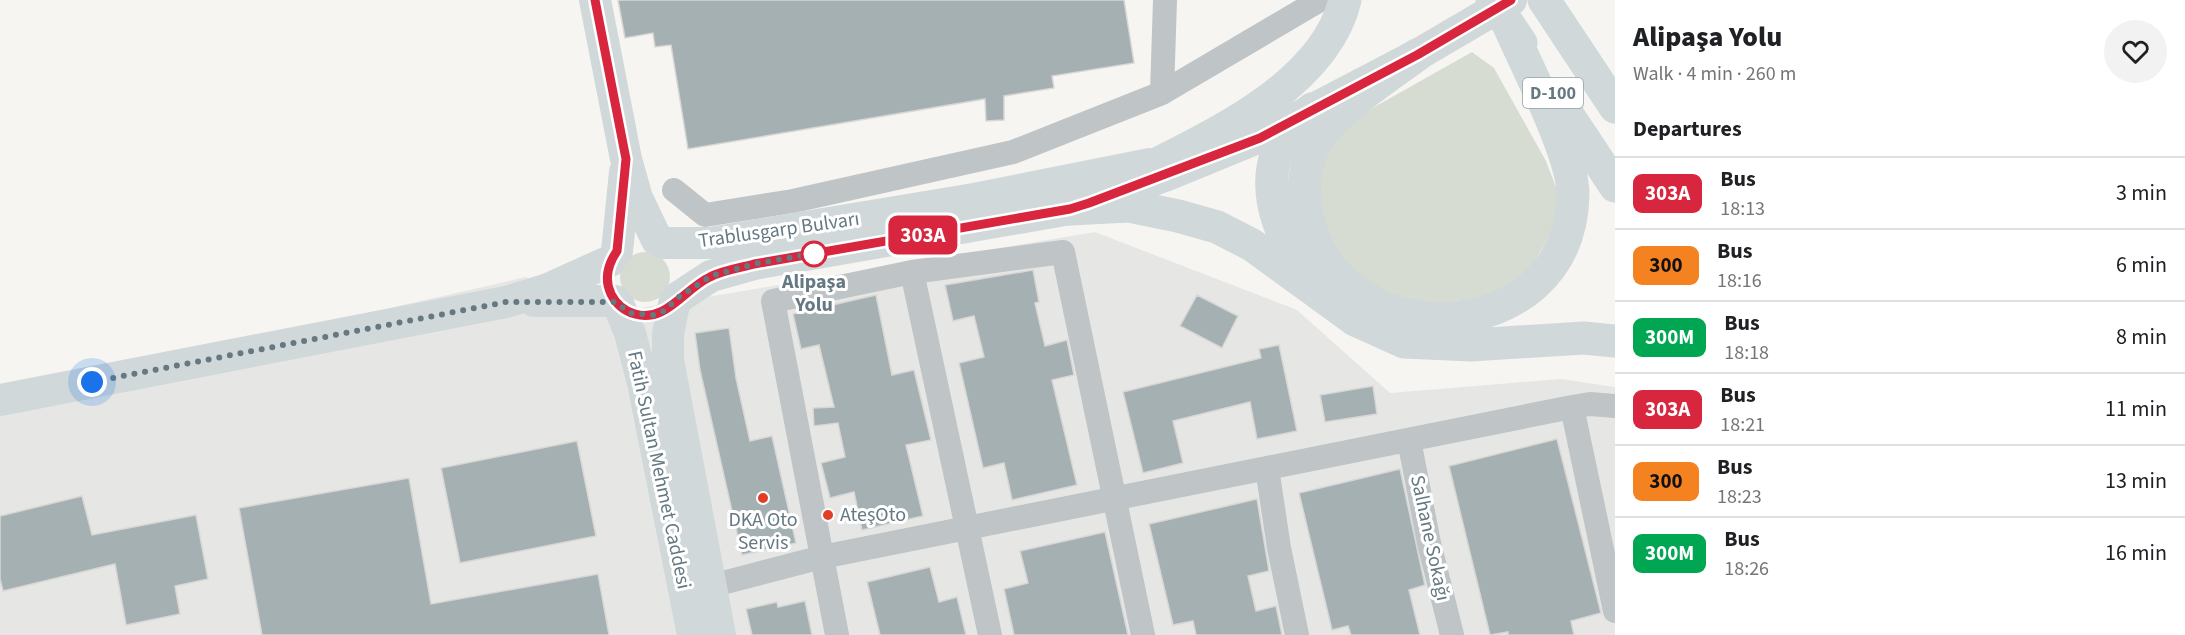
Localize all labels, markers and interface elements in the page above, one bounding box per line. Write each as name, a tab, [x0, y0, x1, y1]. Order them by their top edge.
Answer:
text: Alipaşa Yolu	[1633, 17, 1782, 57]
button: heart	[2104, 20, 2167, 83]
text: Walk · 4 min · 260 m	[1633, 60, 1796, 88]
road number: D-100	[1523, 78, 1583, 108]
text: Departures	[1633, 113, 1742, 145]
text: Bus	[1720, 163, 1756, 195]
text: 3 min	[2116, 177, 2167, 209]
text: 303A	[1645, 178, 1690, 208]
text: 18:13	[1720, 195, 1765, 223]
street label: Trablusgarp Bulvarı	[697, 205, 861, 255]
line badge: 303A	[881, 216, 965, 254]
text: 303A	[900, 220, 946, 250]
text: Bus	[1717, 235, 1753, 267]
marker: Alipaşa Yolu	[801, 241, 827, 267]
text: 6 min	[2116, 249, 2167, 281]
text: 300	[1649, 250, 1683, 280]
text: 18:16	[1717, 267, 1762, 295]
place label: Alipaşa Yolu	[781, 268, 846, 319]
text: Bus	[1724, 307, 1760, 339]
text: 8 min	[2116, 321, 2167, 353]
text: 300M	[1645, 322, 1694, 352]
text: 18:18	[1724, 339, 1769, 367]
street label: Fatih Sultan Mehmet Caddesi	[620, 348, 698, 592]
your location	[77, 367, 107, 397]
text: Bus	[1720, 379, 1756, 411]
text: 11 min	[2105, 393, 2167, 425]
text: 303A	[1645, 394, 1690, 424]
text: 18:21	[1720, 411, 1765, 439]
text: Bus	[1717, 451, 1753, 483]
text: 13 min	[2105, 465, 2167, 497]
text: 300	[1649, 466, 1683, 496]
street label: Salhane Sokağı	[1403, 472, 1457, 604]
text: 18:23	[1717, 483, 1762, 511]
marker: DKA Oto Servis	[756, 491, 770, 505]
place label: AteşOto	[840, 501, 906, 529]
place label: DKA Oto Servis	[728, 506, 798, 557]
marker: AteşOto	[821, 508, 835, 522]
text: Bus	[1724, 523, 1760, 555]
text: 16 min	[2105, 537, 2167, 569]
text: 300M	[1645, 538, 1694, 568]
text: 18:26	[1724, 555, 1769, 583]

